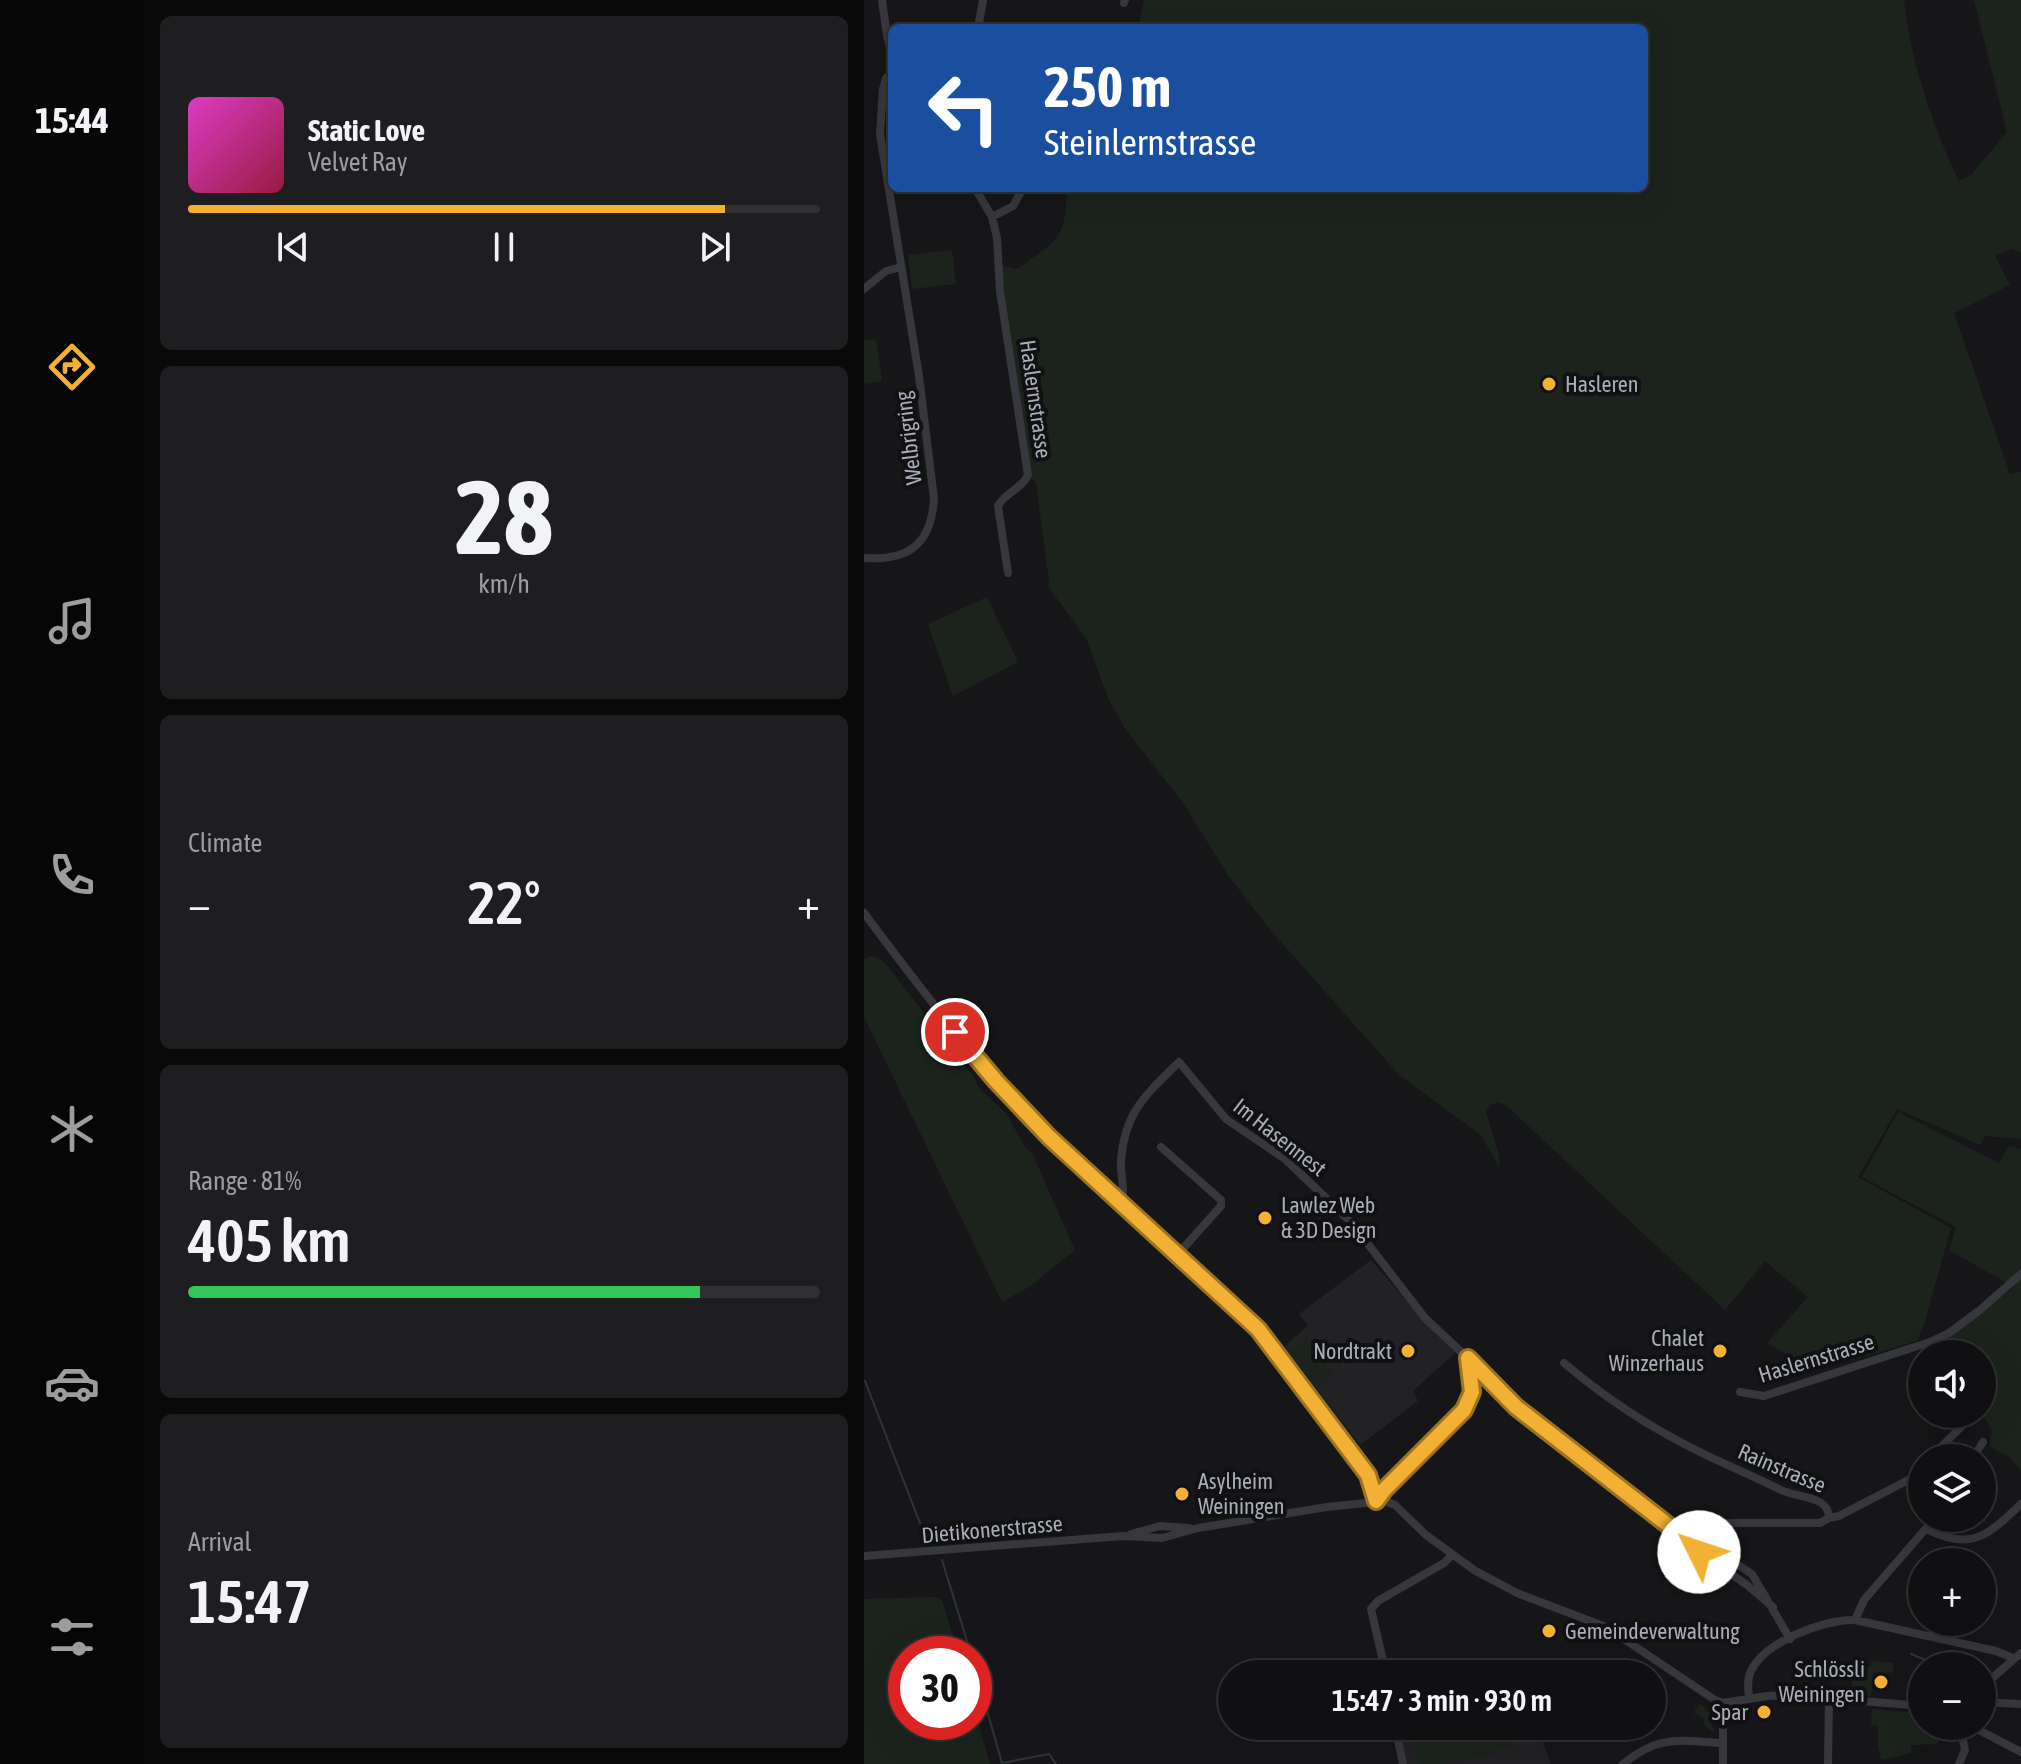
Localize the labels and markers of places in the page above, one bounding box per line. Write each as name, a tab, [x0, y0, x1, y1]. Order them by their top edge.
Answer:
place label: Hasleren	[1565, 371, 1639, 397]
marker: Hasleren	[1540, 375, 1558, 393]
pin	[921, 998, 989, 1066]
place label: Lawlez Web & 3D Design	[1281, 1192, 1376, 1243]
marker: Lawlez Web & 3D Design	[1256, 1209, 1274, 1227]
place label: Chalet Winzerhaus	[1609, 1325, 1704, 1376]
place label: Nordtrakt	[1313, 1338, 1392, 1364]
marker: Nordtrakt	[1399, 1342, 1417, 1360]
marker: Chalet Winzerhaus	[1711, 1342, 1729, 1360]
place label: Asylheim Weiningen	[1198, 1468, 1284, 1519]
marker: Asylheim Weiningen	[1173, 1485, 1191, 1503]
place label: Gemeindeverwaltung	[1565, 1618, 1740, 1644]
marker: Gemeindeverwaltung	[1540, 1622, 1558, 1640]
place label: Schlössli Weiningen	[1779, 1656, 1865, 1707]
marker: Schlössli Weiningen	[1872, 1673, 1890, 1691]
place label: Spar	[1712, 1699, 1749, 1725]
marker: Spar	[1755, 1703, 1773, 1721]

